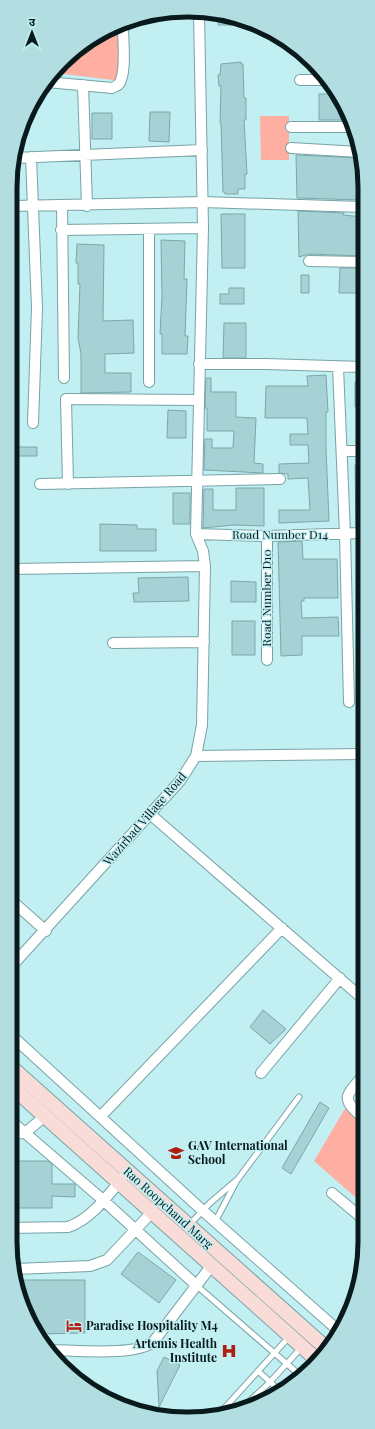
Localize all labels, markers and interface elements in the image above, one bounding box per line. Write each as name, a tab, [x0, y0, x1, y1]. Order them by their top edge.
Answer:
north arrow	[12, 12, 52, 52]
text: उ	[29, 14, 36, 29]
street label: Road Number D14	[232, 526, 328, 542]
street label: Road Number D10	[258, 549, 274, 647]
street label: Wazirbad Village Road	[99, 768, 189, 869]
place label: GAV International School	[188, 1137, 288, 1167]
school or university icon: GAV International School	[167, 1144, 185, 1162]
street label: Rao Roopchand Marg	[120, 1163, 217, 1252]
hotel icon: Paradise Hospitality M4	[65, 1317, 83, 1335]
place label: Paradise Hospitality M4	[86, 1317, 218, 1333]
place label: Artemis Health Institute	[132, 1335, 218, 1365]
hospital icon: Artemis Health Institute	[220, 1342, 238, 1360]

